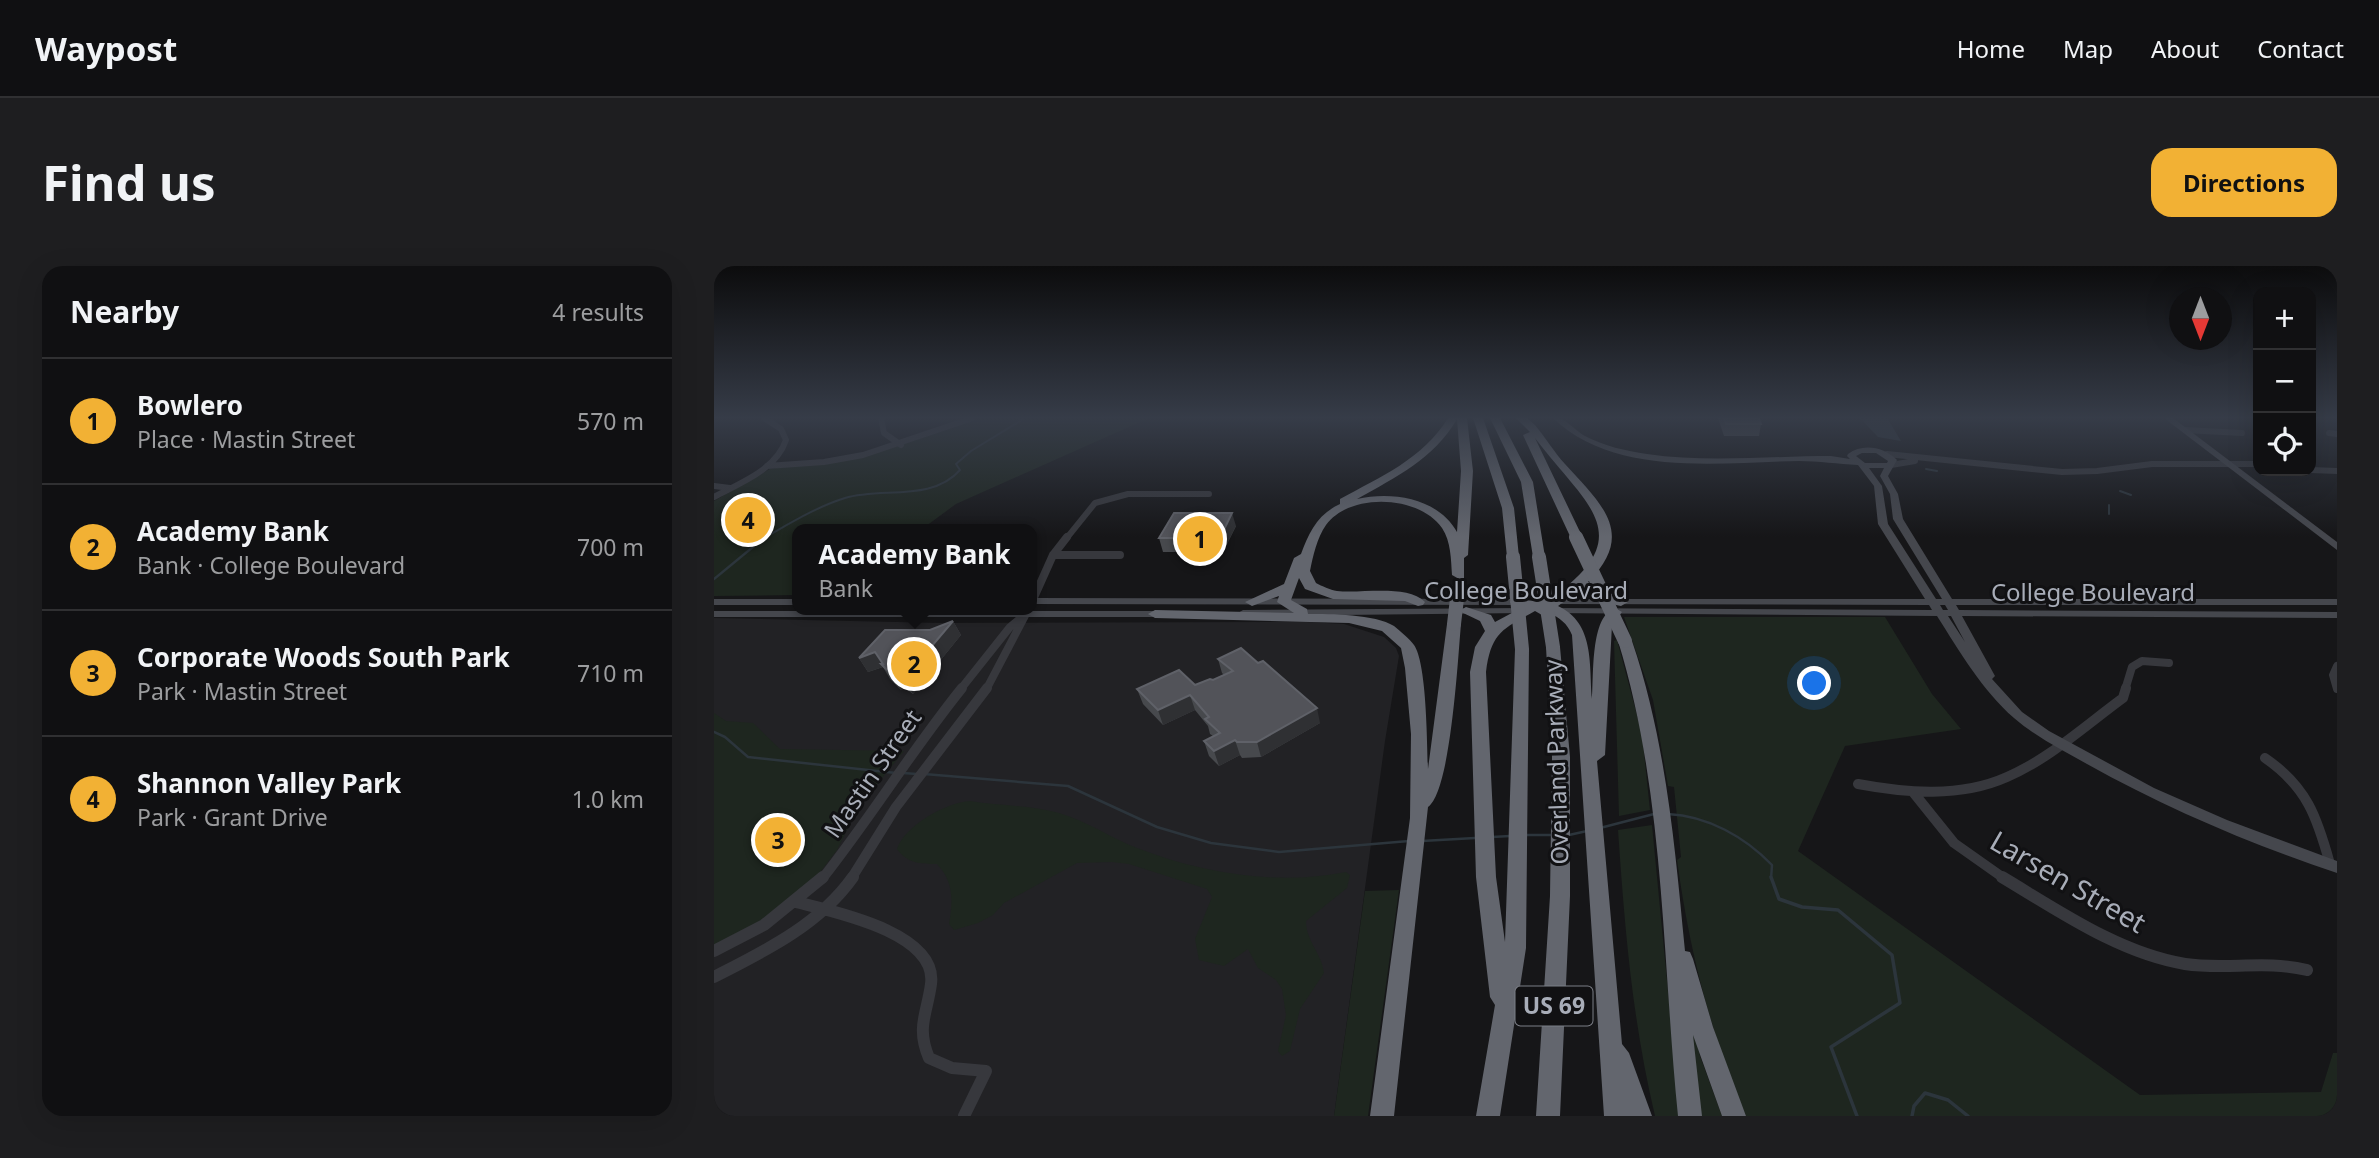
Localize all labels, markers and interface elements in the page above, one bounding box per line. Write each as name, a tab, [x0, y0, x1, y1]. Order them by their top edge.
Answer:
text: Waypost	[35, 26, 177, 71]
text: Home	[1957, 32, 2025, 65]
text: Map	[2063, 32, 2113, 65]
text: About	[2151, 32, 2219, 65]
text: Contact	[2257, 32, 2344, 65]
button: Directions	[2151, 148, 2337, 217]
text: Find us	[42, 149, 216, 215]
north arrow	[2169, 287, 2232, 350]
map controls	[2253, 287, 2316, 476]
button: +	[2253, 287, 2316, 350]
text: Nearby	[70, 291, 179, 332]
text: 4 results	[552, 296, 644, 328]
button: −	[2253, 350, 2316, 413]
text: Bowlero	[137, 387, 243, 423]
text: 1	[86, 405, 100, 437]
text: 570 m	[577, 405, 644, 437]
button: locate	[2253, 413, 2316, 476]
text: Place · Mastin Street	[137, 423, 355, 455]
pin: 4	[725, 494, 771, 546]
text: Academy Bank	[137, 513, 329, 549]
pin: 1	[1177, 513, 1223, 565]
popup	[792, 524, 1037, 615]
text: 2	[86, 531, 100, 563]
text: 700 m	[577, 531, 644, 563]
text: Academy Bank	[819, 536, 1010, 572]
text: Bank · College Boulevard	[137, 549, 405, 581]
text: Bank	[819, 572, 873, 604]
street label: College Boulevard	[1424, 573, 1628, 606]
street label: College Boulevard	[1991, 575, 2195, 608]
pin: 2	[891, 638, 937, 690]
text: Corporate Woods South Park	[137, 639, 510, 675]
text: 3	[86, 657, 100, 689]
text: 710 m	[577, 657, 644, 689]
street label: Overland Parkway	[1535, 658, 1576, 865]
your location	[1797, 666, 1831, 700]
text: Park · Mastin Street	[137, 675, 347, 707]
street label: Mastin Street	[815, 702, 928, 844]
text: Shannon Valley Park	[137, 765, 401, 801]
text: 4	[86, 783, 100, 815]
text: 1.0 km	[572, 783, 644, 815]
text: Park · Grant Drive	[137, 801, 328, 833]
pin: 3	[755, 814, 801, 866]
street label: Larsen Street	[1984, 821, 2153, 941]
road number: US 69	[1516, 986, 1592, 1026]

